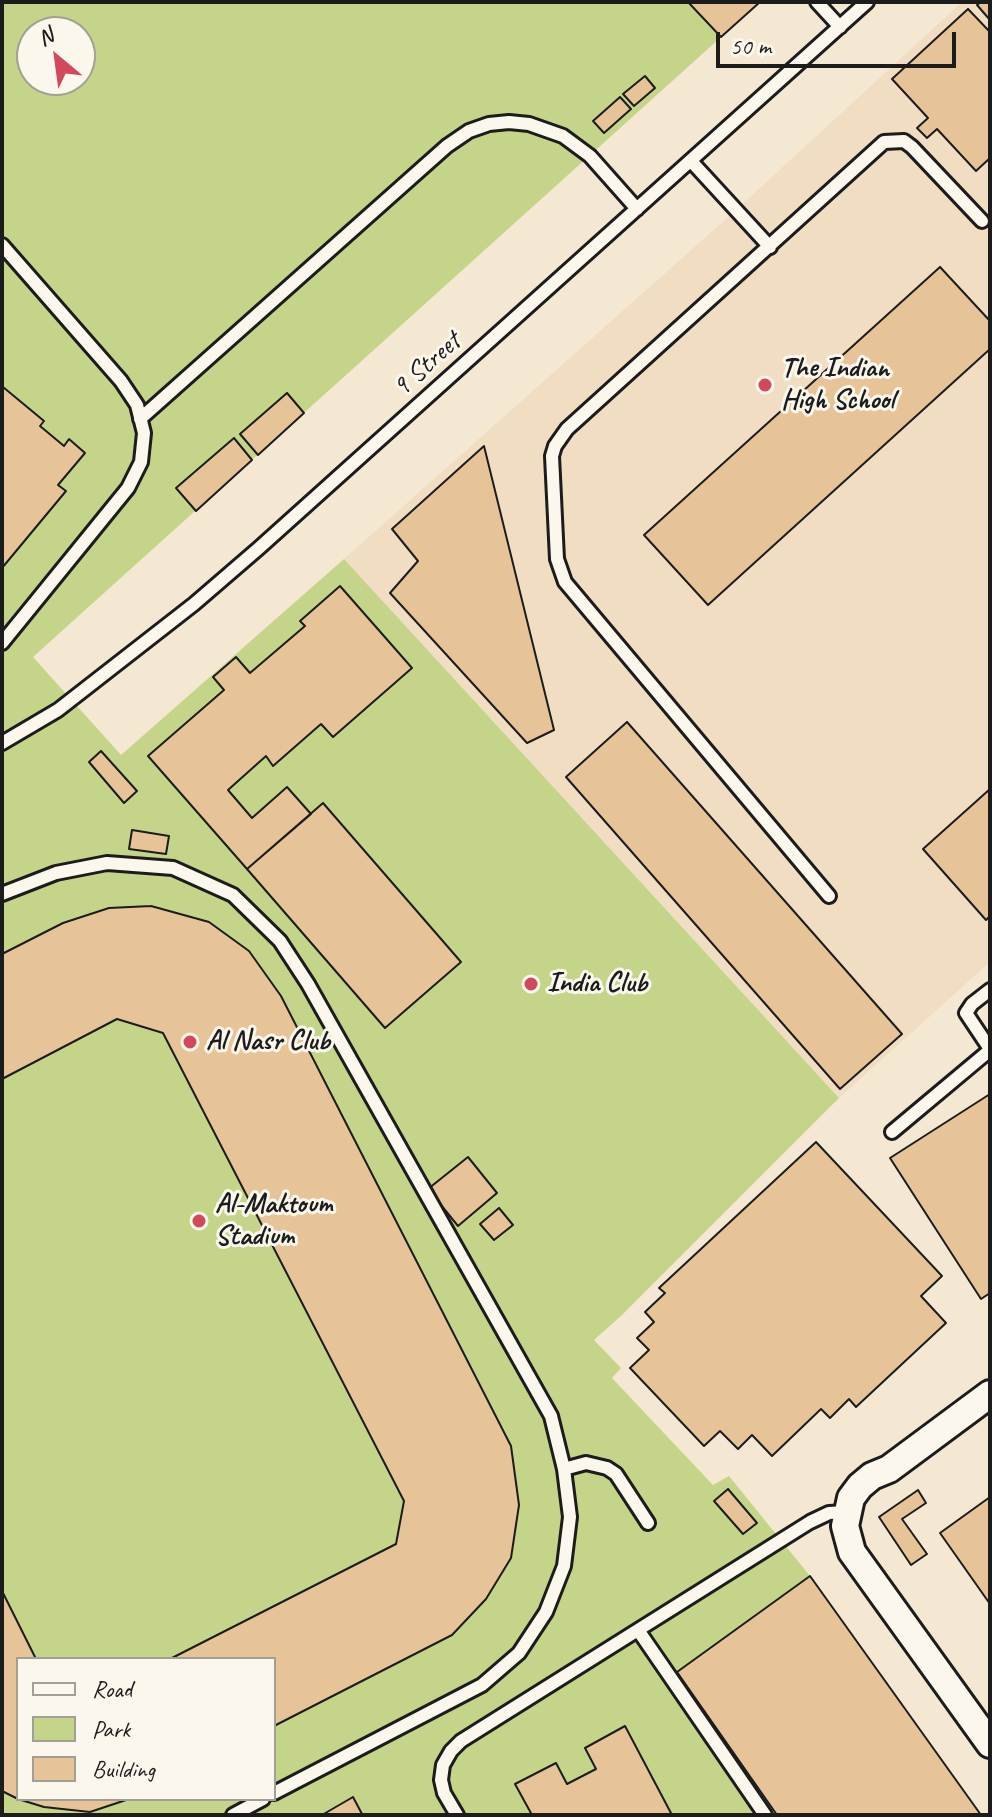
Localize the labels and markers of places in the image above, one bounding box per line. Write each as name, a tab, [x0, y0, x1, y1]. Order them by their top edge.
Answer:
place label: The Indian High School	[781, 352, 894, 418]
marker: The Indian High School	[756, 376, 774, 394]
place label: India Club	[547, 967, 647, 1001]
marker: India Club	[522, 975, 540, 993]
place label: Al Nasr Club	[206, 1025, 330, 1059]
marker: Al Nasr Club	[181, 1033, 199, 1051]
place label: Al-Maktoum Stadium	[215, 1188, 332, 1254]
marker: Al-Maktoum Stadium	[190, 1212, 208, 1230]

